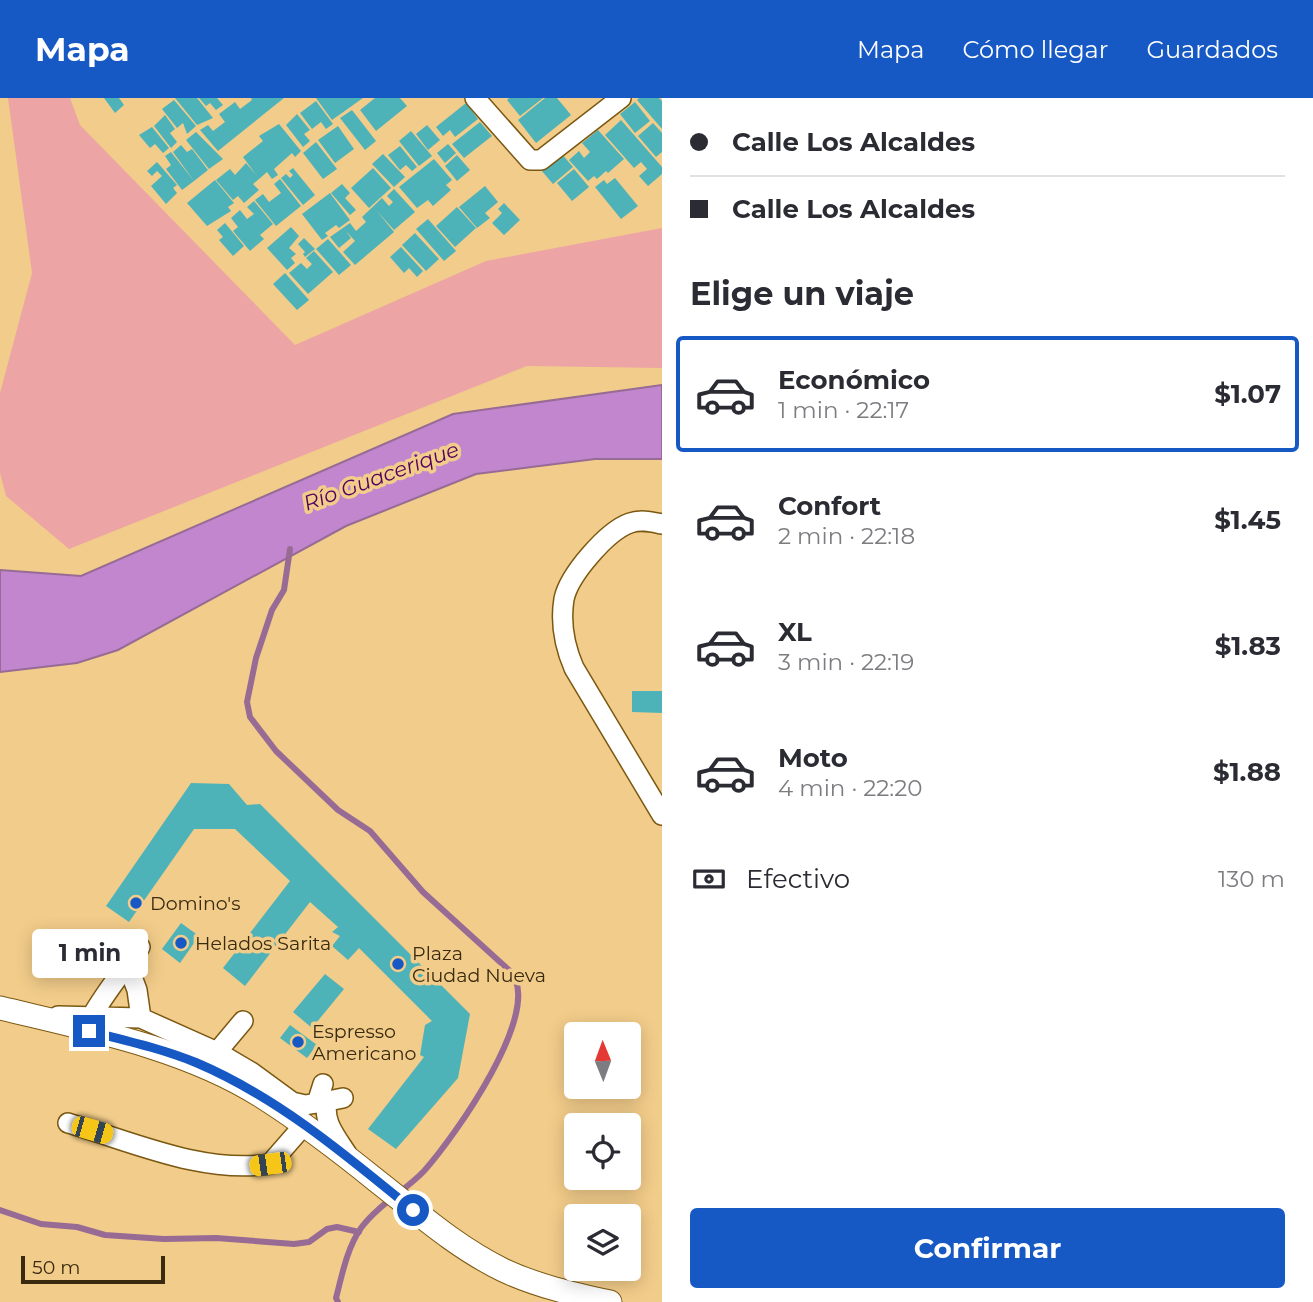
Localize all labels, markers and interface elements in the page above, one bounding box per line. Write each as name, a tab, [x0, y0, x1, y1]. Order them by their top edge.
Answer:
text: Mapa	[35, 29, 130, 69]
text: Mapa	[857, 35, 924, 64]
text: Cómo llegar	[962, 35, 1108, 64]
text: Guardados	[1146, 35, 1278, 64]
text: Calle Los Alcaldes	[732, 126, 975, 158]
text: Calle Los Alcaldes	[732, 193, 975, 225]
text: Elige un viaje	[690, 274, 914, 313]
icon: car	[694, 363, 757, 426]
text: Económico	[778, 364, 930, 396]
text: $1.07	[1214, 378, 1281, 410]
text: 1 min · 22:17	[778, 396, 909, 424]
water label: Río Guacerique	[300, 436, 462, 516]
icon: car	[694, 489, 757, 552]
text: Confort	[778, 490, 881, 522]
text: $1.45	[1214, 504, 1281, 536]
text: 2 min · 22:18	[778, 522, 915, 550]
icon: car	[694, 615, 757, 678]
text: XL	[778, 616, 812, 648]
text: $1.83	[1215, 630, 1281, 662]
text: 3 min · 22:19	[778, 648, 914, 676]
icon: car	[694, 741, 757, 804]
text: Moto	[778, 742, 848, 774]
text: $1.88	[1213, 756, 1281, 788]
text: 4 min · 22:20	[778, 774, 922, 802]
icon: cash	[690, 860, 728, 898]
text: Efectivo	[746, 863, 850, 895]
text: 130 m	[1218, 865, 1285, 893]
place label: Domino's	[150, 892, 240, 915]
marker: Domino's	[128, 895, 144, 911]
callout: 1 min	[31, 930, 147, 978]
place label: Helados Sarita	[195, 932, 331, 955]
marker: Helados Sarita	[173, 935, 189, 951]
text: 1 min	[59, 939, 121, 967]
place label: Plaza Ciudad Nueva	[412, 942, 546, 987]
marker: Plaza Ciudad Nueva	[390, 956, 406, 972]
route end	[73, 1015, 105, 1047]
place label: Espresso Americano	[312, 1020, 417, 1065]
north arrow	[564, 1022, 640, 1099]
map controls	[564, 1022, 641, 1281]
marker: Espresso Americano	[290, 1034, 306, 1050]
button: locate	[564, 1113, 641, 1190]
car	[69, 1114, 116, 1146]
car	[248, 1151, 293, 1177]
route start	[397, 1194, 429, 1226]
button: layers	[564, 1204, 641, 1281]
button: Confirmar	[690, 1208, 1285, 1288]
scale bar	[21, 1253, 164, 1285]
text: 50 m	[32, 1256, 80, 1279]

